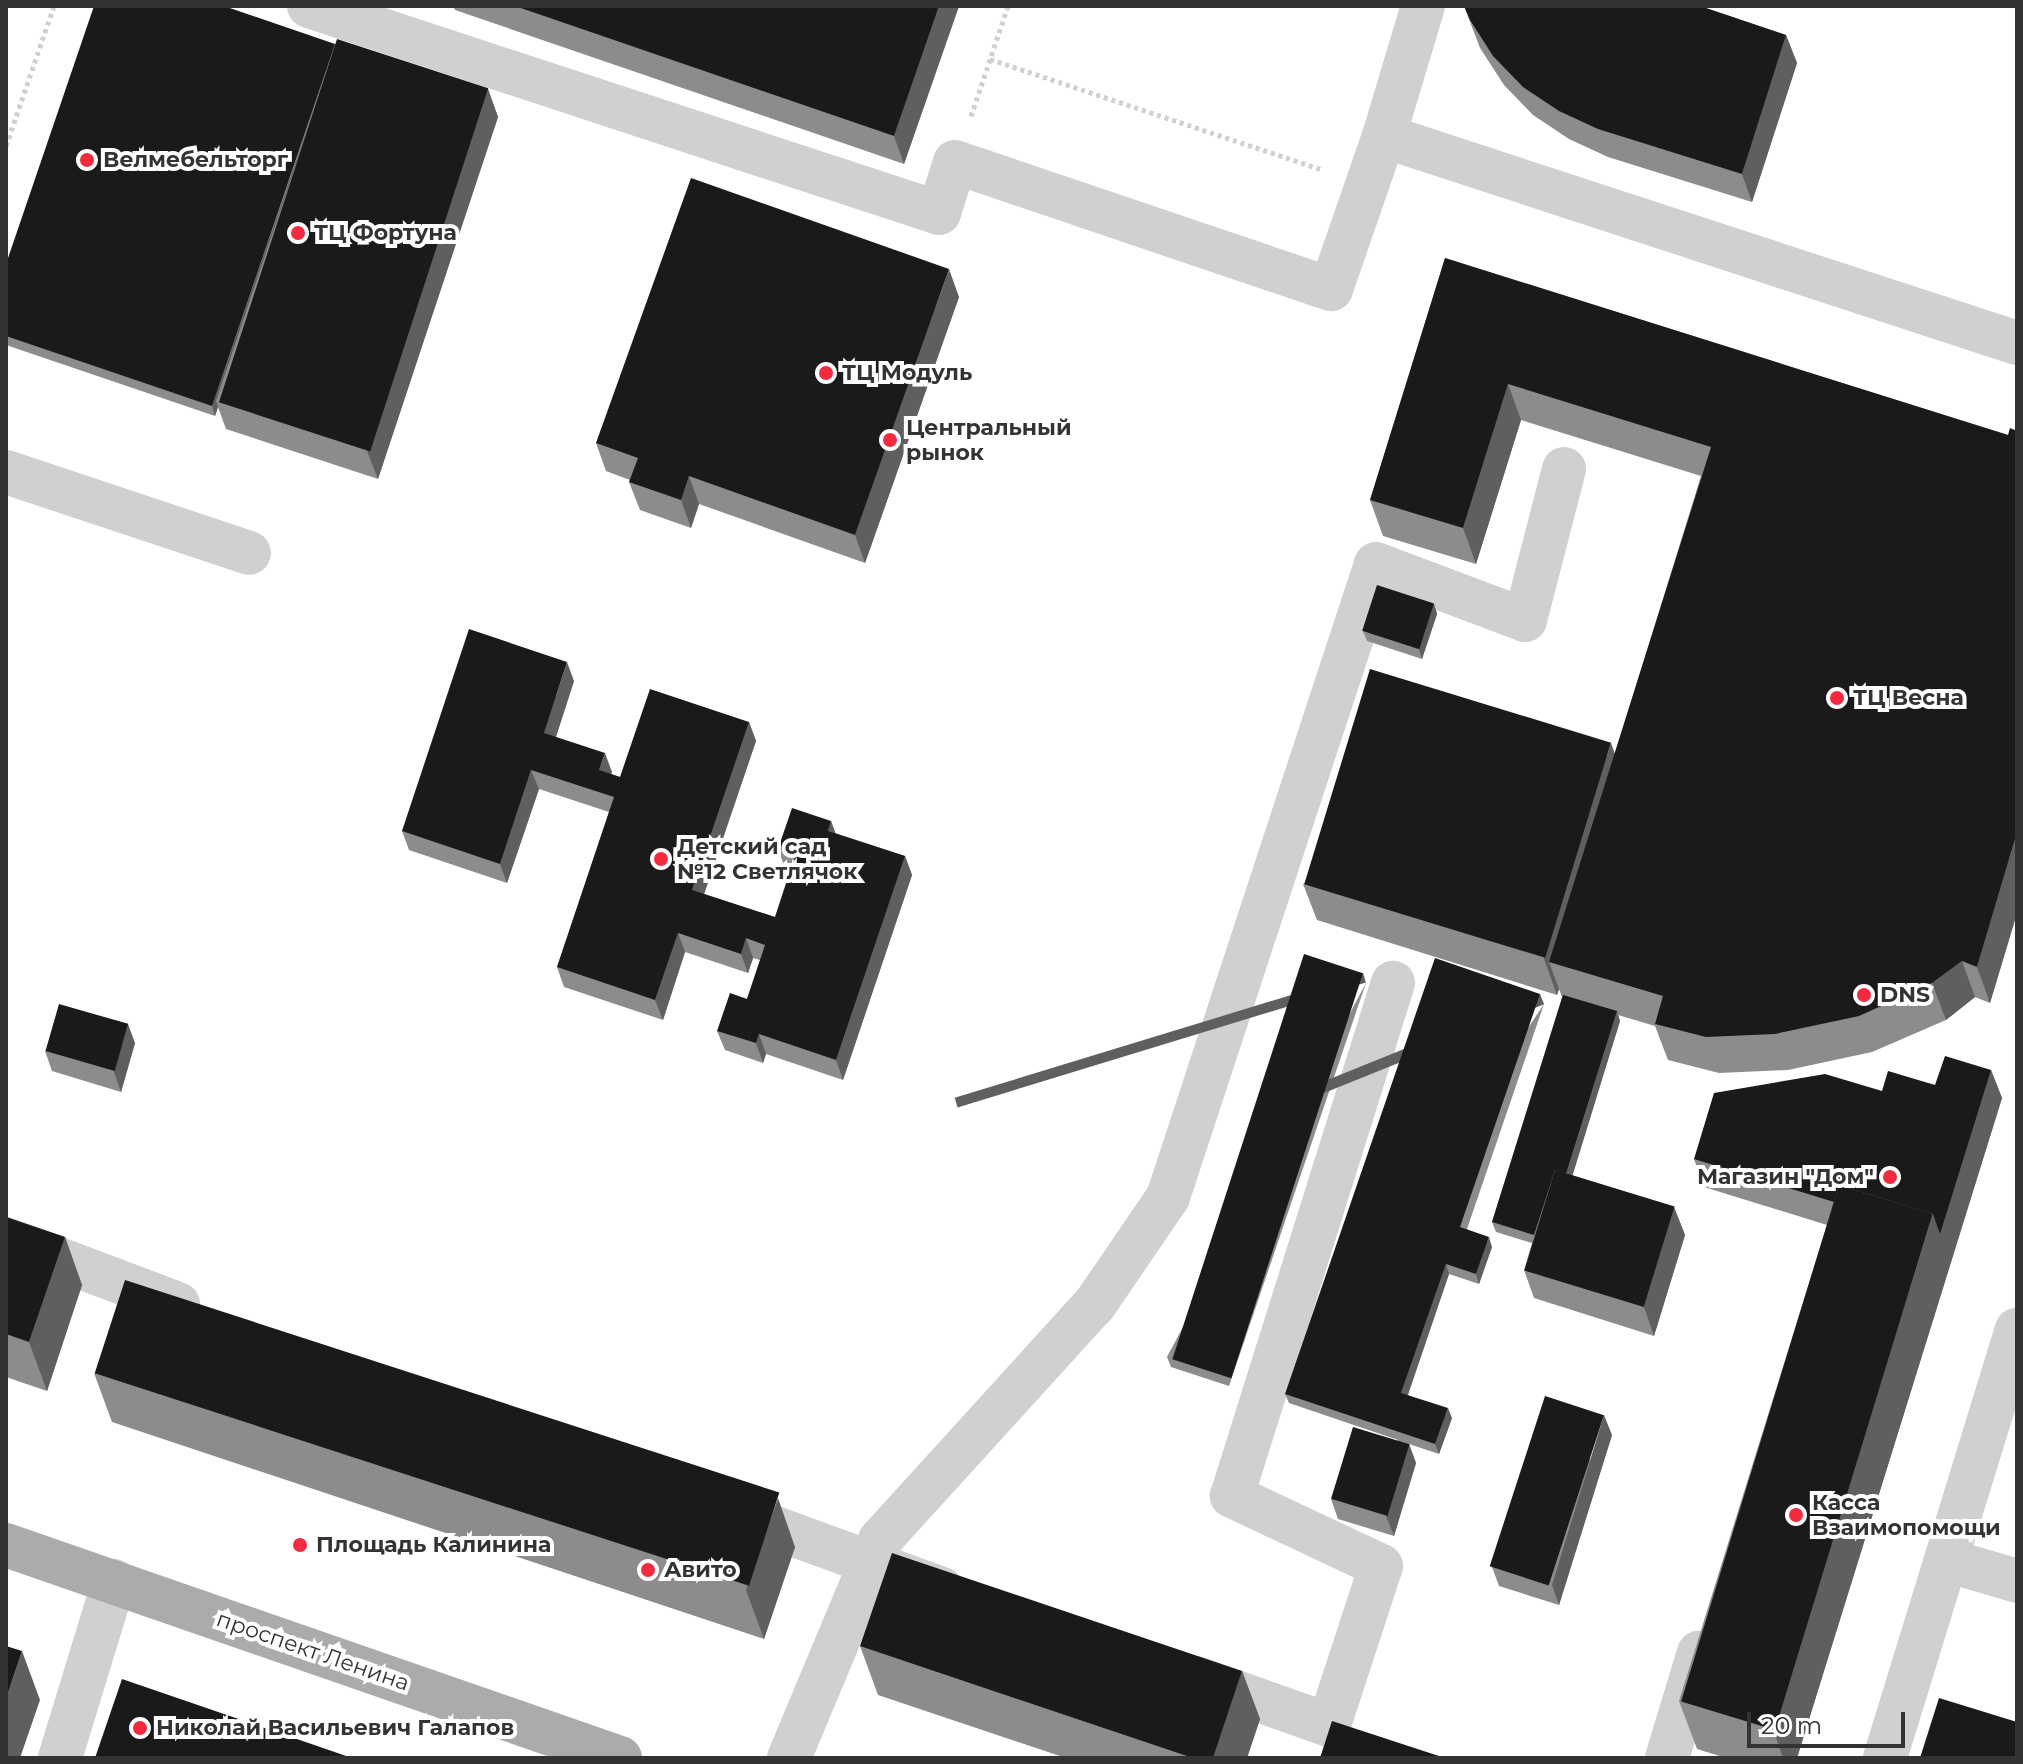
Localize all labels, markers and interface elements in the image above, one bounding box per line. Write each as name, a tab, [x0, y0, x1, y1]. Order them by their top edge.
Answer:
place label: Велмебельторг	[103, 147, 288, 173]
marker: Велмебельторг	[78, 151, 96, 169]
place label: ТЦ Фортуна	[314, 220, 457, 246]
marker: ТЦ Фортуна	[289, 224, 307, 242]
place label: ТЦ Модуль	[842, 360, 972, 386]
marker: ТЦ Модуль	[817, 364, 835, 382]
place label: Центральный рынок	[906, 414, 1072, 466]
marker: Центральный рынок	[881, 431, 899, 449]
place label: ТЦ Весна	[1853, 685, 1964, 711]
marker: ТЦ Весна	[1828, 689, 1846, 707]
place label: Детский сад №12 Светлячок	[677, 833, 857, 884]
marker: Детский сад №12 Светлячок	[652, 850, 670, 868]
place label: DNS	[1880, 982, 1930, 1008]
marker: DNS	[1855, 986, 1873, 1004]
place label: Магазин "Дом"	[1697, 1164, 1874, 1190]
marker: Магазин "Дом"	[1881, 1168, 1899, 1186]
place label: Касса Взаимопомощи	[1812, 1489, 2001, 1540]
marker: Касса Взаимопомощи	[1787, 1506, 1805, 1524]
place label: Площадь Калинина	[316, 1532, 551, 1558]
marker: Площадь Калинина	[291, 1536, 309, 1554]
place label: Авито	[664, 1557, 737, 1583]
marker: Авито	[639, 1561, 657, 1579]
street label: проспект Ленина	[213, 1606, 413, 1696]
scale bar	[1751, 1696, 1909, 1746]
text: 20 m	[1761, 1711, 1822, 1740]
place label: Николай Васильевич Галапов	[156, 1715, 514, 1741]
marker: Николай Васильевич Галапов	[131, 1719, 149, 1737]

